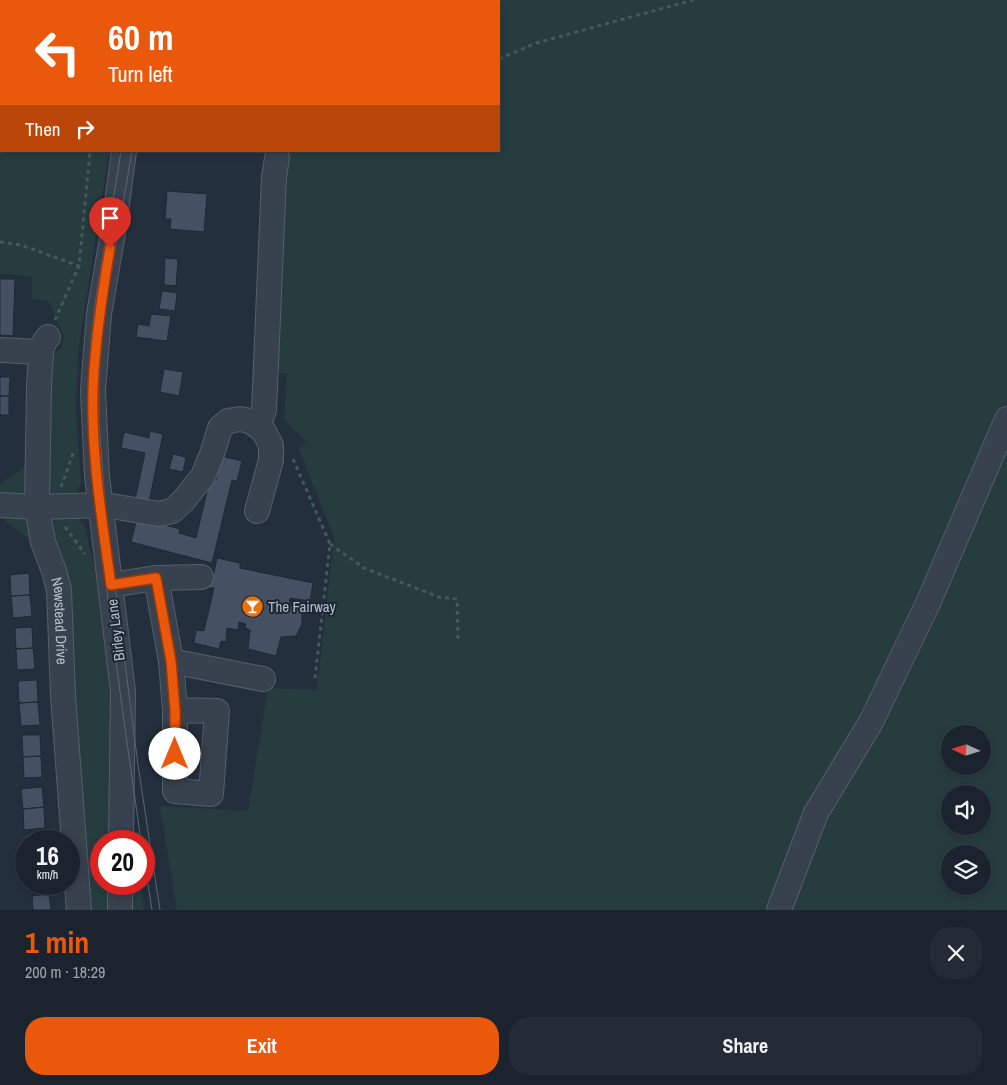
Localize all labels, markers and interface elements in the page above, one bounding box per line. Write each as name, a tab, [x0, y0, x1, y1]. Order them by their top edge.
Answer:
text: 60 m	[108, 14, 173, 61]
icon: left	[25, 20, 90, 85]
text: Turn left	[108, 59, 173, 89]
icon: right	[71, 115, 99, 143]
text: Then	[25, 116, 61, 142]
pin	[89, 197, 131, 248]
icon: arrive	[96, 204, 124, 232]
street label: Newstead Drive	[46, 575, 73, 665]
bar icon: The Fairway	[240, 595, 264, 619]
place label: The Fairway	[268, 596, 337, 617]
street label: Birley Lane	[101, 598, 130, 662]
north arrow	[941, 725, 991, 775]
map controls	[941, 725, 991, 895]
position arrow	[148, 727, 200, 779]
button: sound	[941, 785, 991, 835]
speed limit sign: 20	[90, 830, 155, 895]
text: 16	[36, 839, 59, 873]
button: layers	[941, 845, 991, 895]
text: km/h	[37, 867, 58, 883]
text: 1 min	[25, 922, 89, 962]
button: close	[930, 927, 982, 979]
text: 200 m · 18:29	[25, 961, 105, 983]
button: Exit	[25, 1017, 499, 1075]
button: Share	[509, 1017, 982, 1075]

